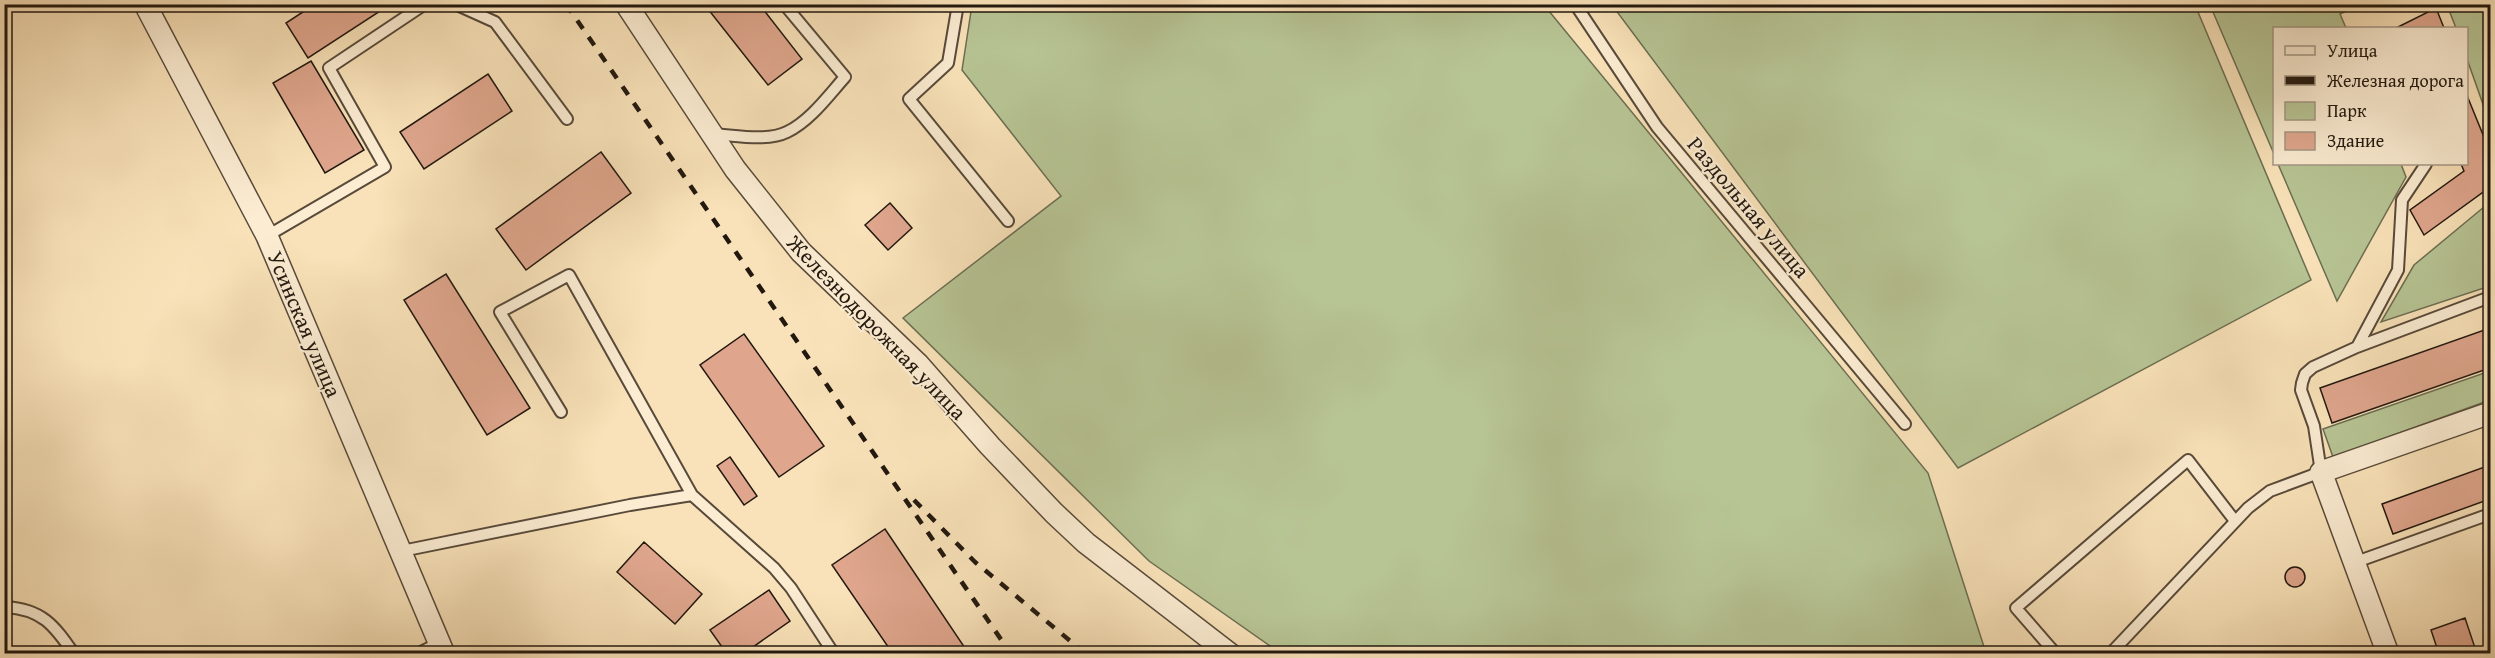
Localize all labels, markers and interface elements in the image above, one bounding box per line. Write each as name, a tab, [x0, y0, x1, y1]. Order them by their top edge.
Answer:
legend	[2273, 27, 2468, 165]
text: Улица	[2327, 37, 2378, 64]
text: Железная дорога	[2326, 67, 2464, 94]
text: Парк	[2327, 97, 2367, 124]
text: Здание	[2327, 127, 2384, 154]
street label: Раздольная улица	[1680, 129, 1818, 285]
street label: Железнодорожная улица	[779, 226, 975, 427]
street label: Усинская улица	[260, 246, 350, 403]

